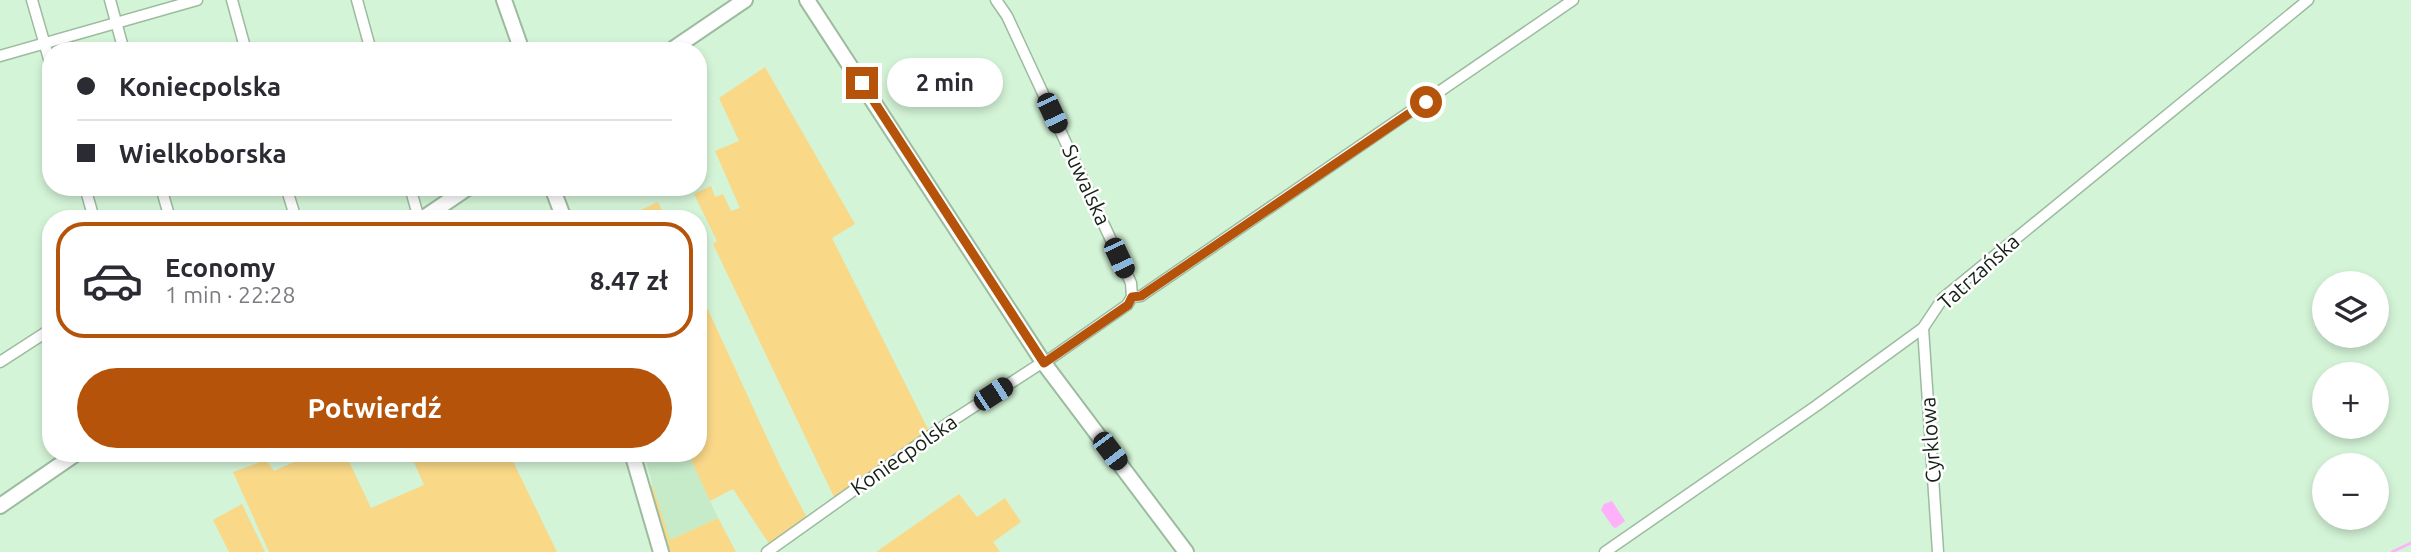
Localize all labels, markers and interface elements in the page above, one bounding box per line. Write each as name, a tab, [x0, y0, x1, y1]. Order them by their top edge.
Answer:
callout: 2 min	[886, 58, 1002, 108]
route end	[846, 67, 878, 99]
text: 2 min	[916, 70, 974, 95]
text: Koniecpolska	[119, 72, 281, 101]
route start	[1410, 86, 1442, 118]
car	[1034, 90, 1071, 136]
text: Wielkoborska	[119, 139, 287, 168]
street label: Suwalska	[1058, 141, 1116, 229]
street label: Tatrzańska	[1933, 229, 2024, 314]
car	[1101, 235, 1138, 281]
icon: car	[81, 249, 144, 312]
text: Economy	[165, 253, 275, 282]
text: 8.47 zł	[590, 266, 668, 295]
map controls	[2312, 271, 2389, 530]
button: layers	[2312, 271, 2389, 348]
text: 1 min · 22:28	[165, 282, 296, 307]
button: +	[2312, 362, 2389, 439]
button: Potwierdź	[77, 368, 672, 448]
car	[970, 374, 1017, 414]
street label: Cyrklowa	[1915, 396, 1945, 484]
street label: Koniecpolska	[846, 409, 961, 500]
car	[1089, 428, 1132, 474]
button: −	[2312, 453, 2389, 530]

